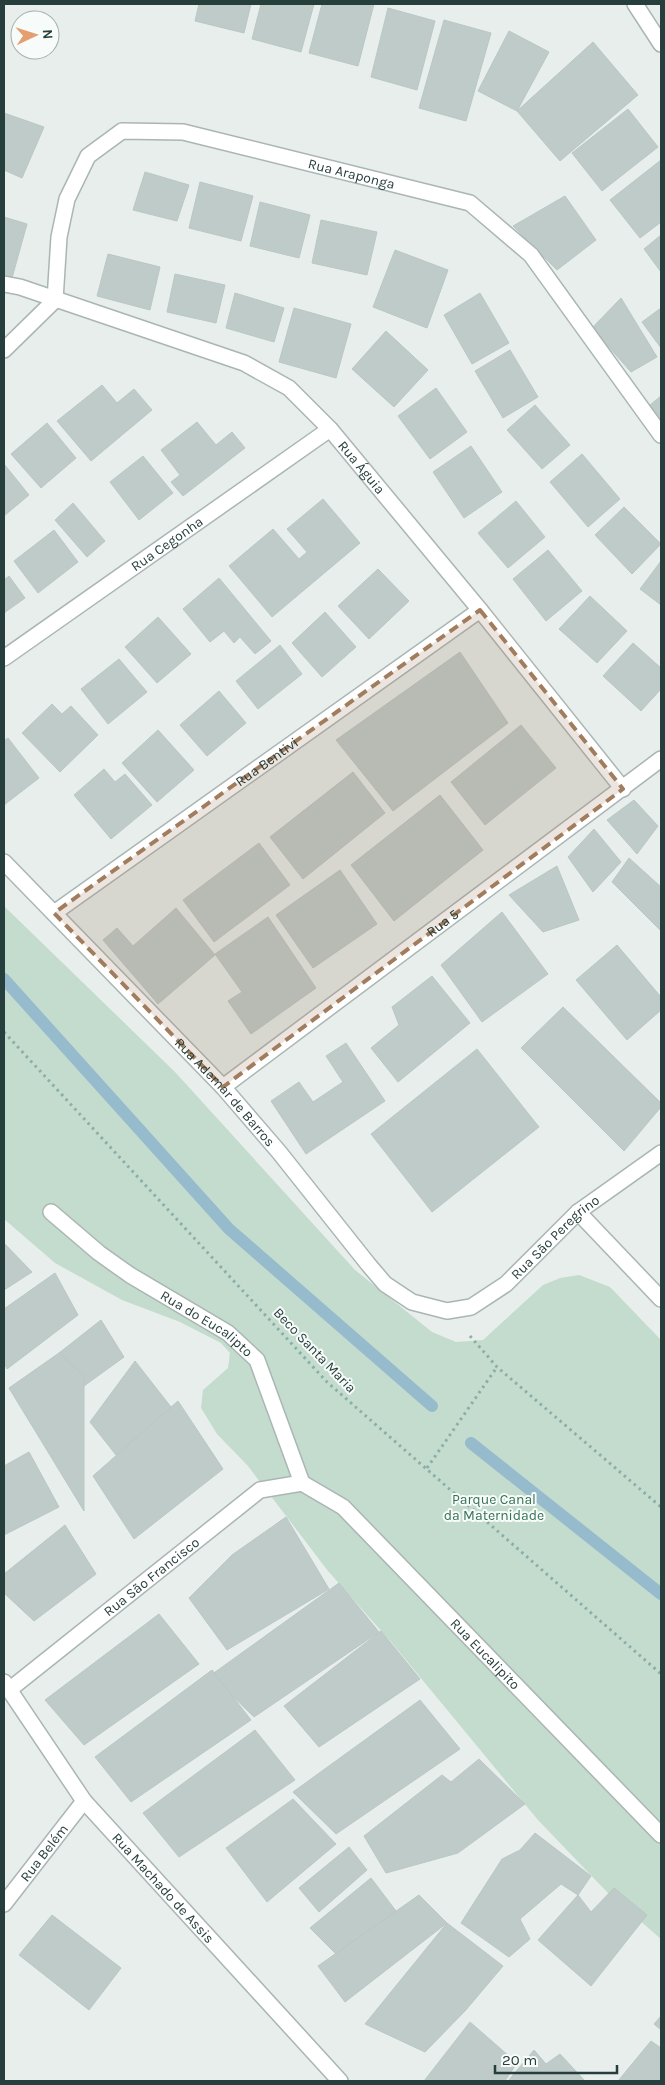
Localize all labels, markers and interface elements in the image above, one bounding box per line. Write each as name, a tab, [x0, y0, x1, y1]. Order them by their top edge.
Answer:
north arrow	[10, 10, 60, 60]
text: N	[39, 29, 56, 40]
street label: Rua Araponga	[306, 155, 397, 193]
street label: Rua Águia	[334, 437, 388, 498]
street label: Rua Cegonha	[128, 513, 206, 575]
street label: Rua Bentivi	[232, 734, 302, 790]
street label: Rua 5	[423, 906, 462, 941]
street label: Rua Ademar de Barros	[171, 1034, 278, 1150]
street label: Rua São Peregrino	[508, 1191, 603, 1283]
street label: Rua do Eucalipto	[157, 1287, 256, 1361]
street label: Beco Santa Maria	[270, 1304, 359, 1396]
park label: Parque Canal da Maternidade	[444, 1491, 544, 1524]
street label: Rua São Francisco	[100, 1534, 203, 1620]
street label: Rua Eucalipito	[447, 1615, 523, 1693]
street label: Rua Belém	[17, 1821, 72, 1885]
street label: Rua Machado de Assis	[108, 1829, 218, 1947]
scale bar	[495, 2042, 618, 2074]
text: 20 m	[502, 2051, 537, 2069]

